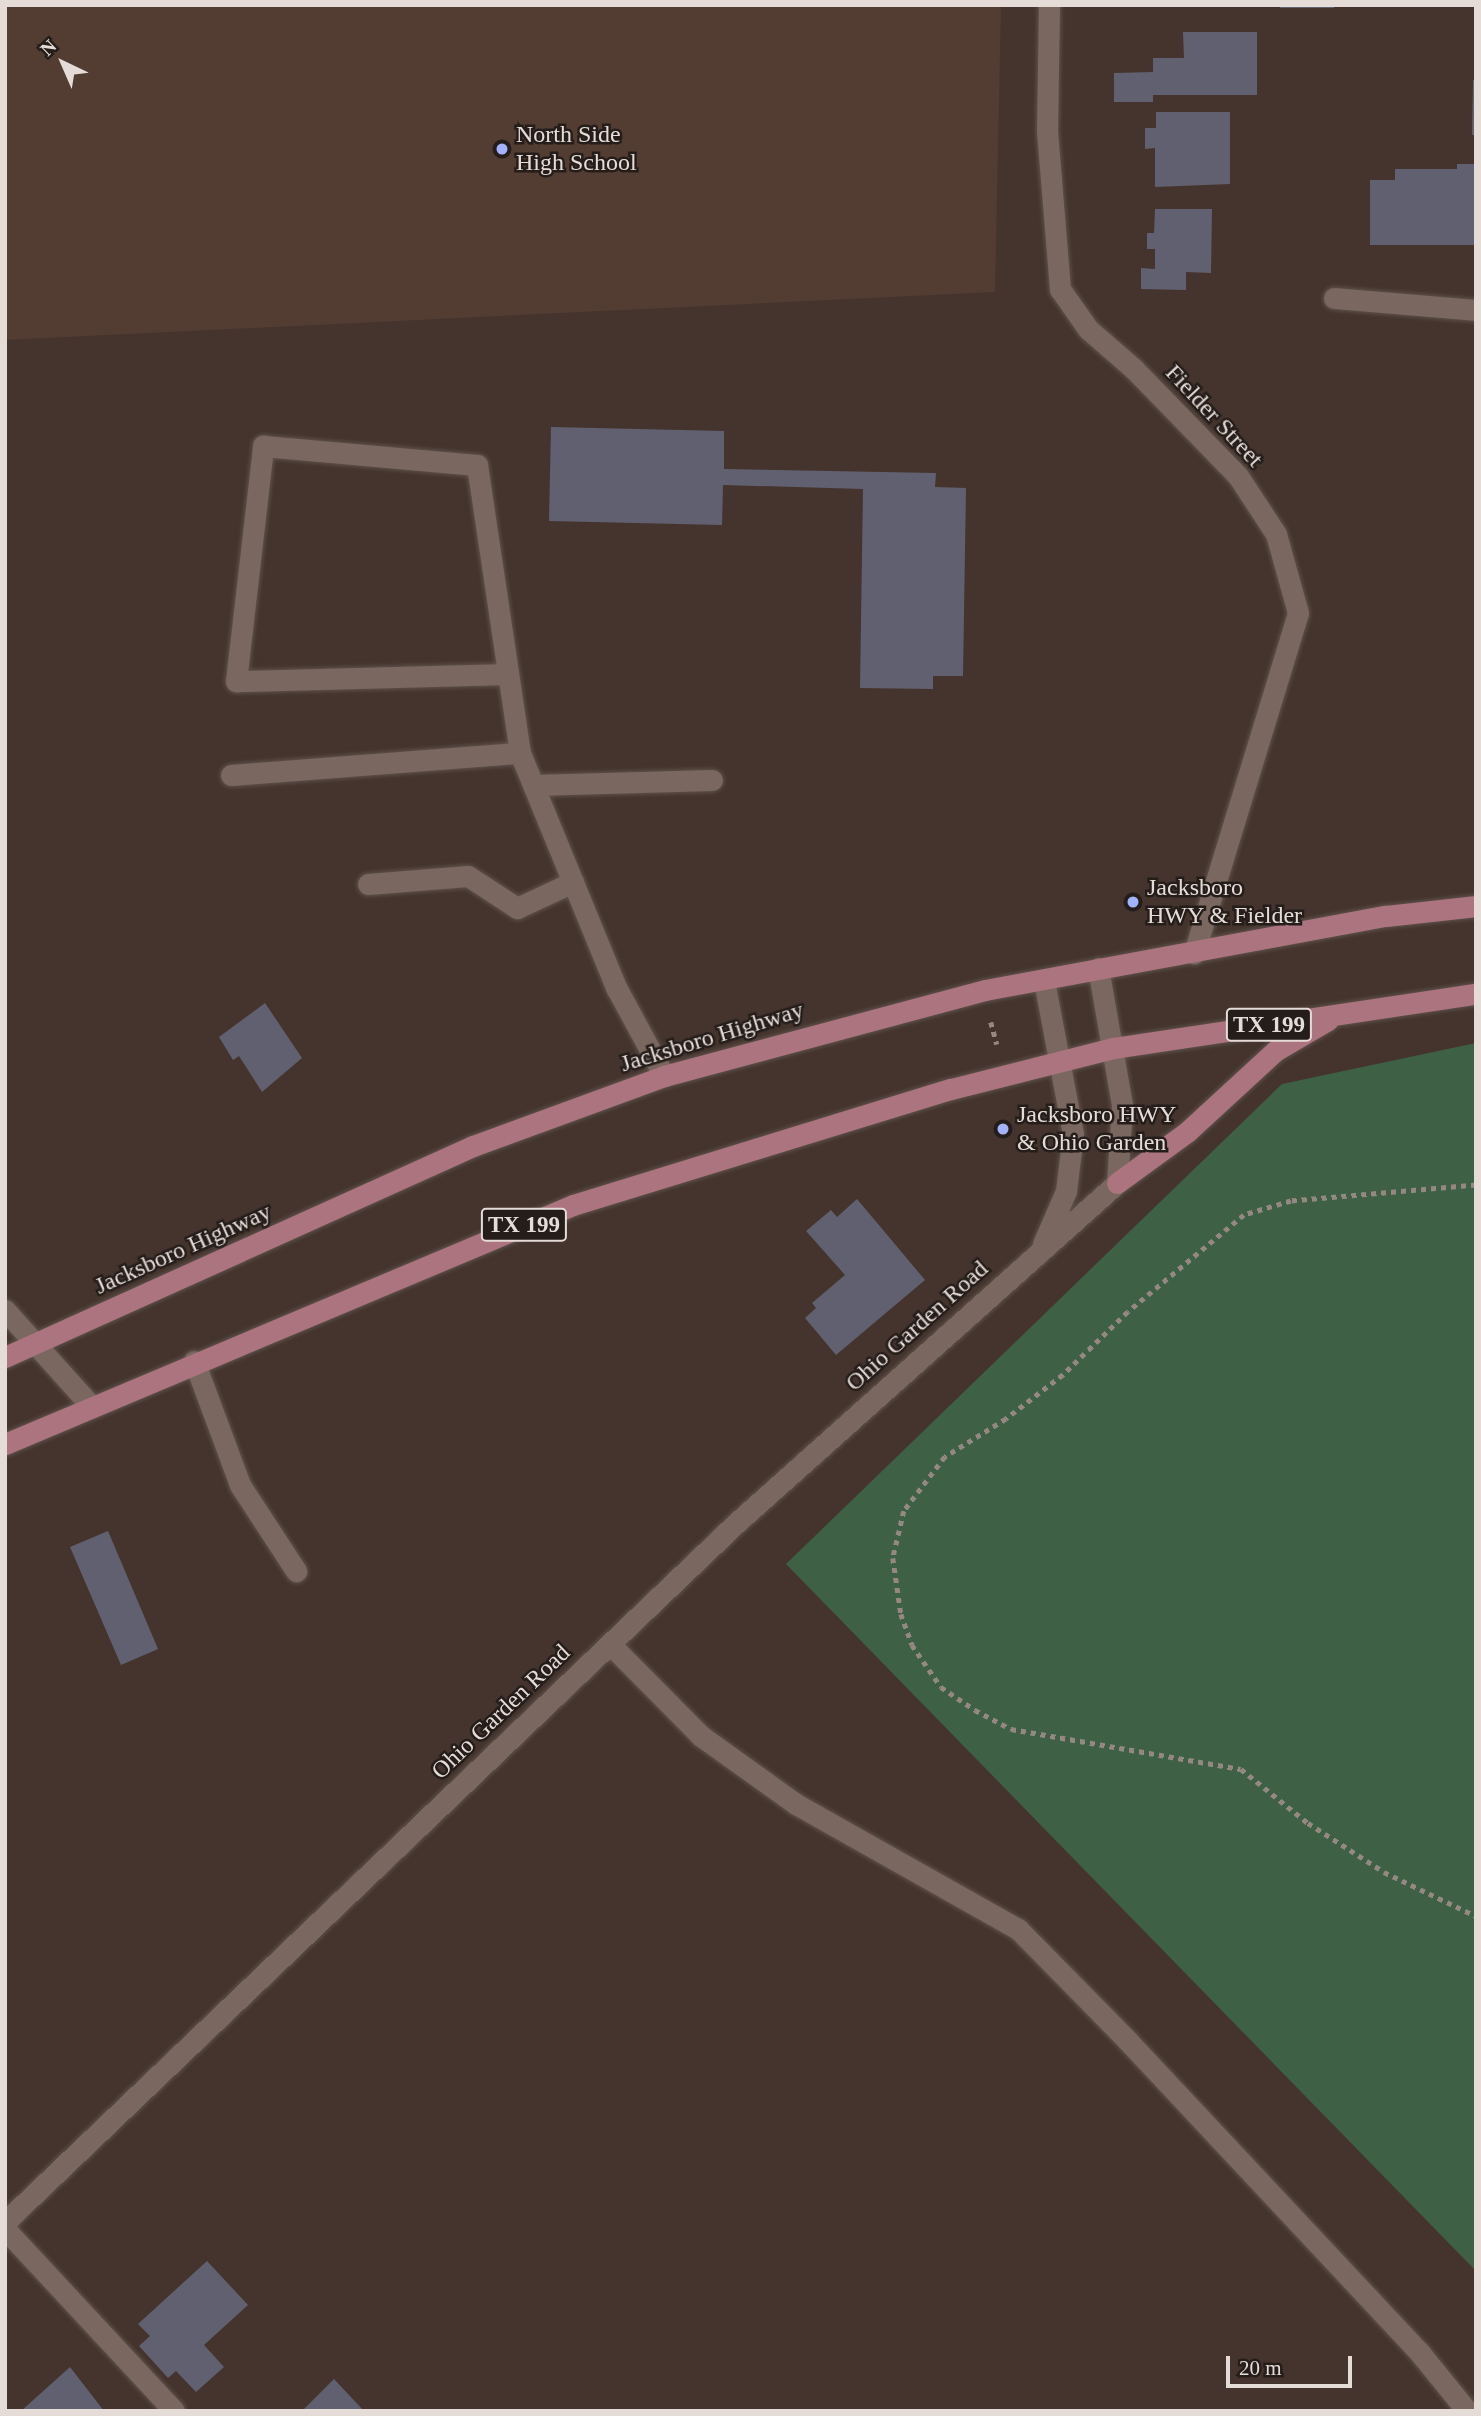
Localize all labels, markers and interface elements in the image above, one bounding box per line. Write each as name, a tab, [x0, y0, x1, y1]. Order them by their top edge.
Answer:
north arrow	[28, 28, 98, 98]
text: N	[36, 35, 60, 60]
place label: North Side High School	[516, 121, 637, 177]
marker: North Side High School	[494, 141, 510, 157]
street label: Fielder Street	[1159, 359, 1269, 473]
place label: Jacksboro HWY & Fielder	[1147, 874, 1303, 930]
marker: Jacksboro HWY & Fielder	[1125, 894, 1141, 910]
street label: Jacksboro Highway	[617, 995, 807, 1079]
road number: TX 199	[1225, 1006, 1313, 1044]
place label: Jacksboro HWY & Ohio Garden	[1017, 1101, 1176, 1157]
marker: Jacksboro HWY & Ohio Garden	[995, 1121, 1011, 1137]
street label: Jacksboro Highway	[90, 1197, 276, 1301]
road number: TX 199	[480, 1206, 568, 1244]
street label: Ohio Garden Road	[840, 1255, 994, 1397]
street label: Ohio Garden Road	[426, 1639, 576, 1785]
scale bar	[1229, 2342, 1355, 2386]
text: 20 m	[1239, 2356, 1282, 2380]

